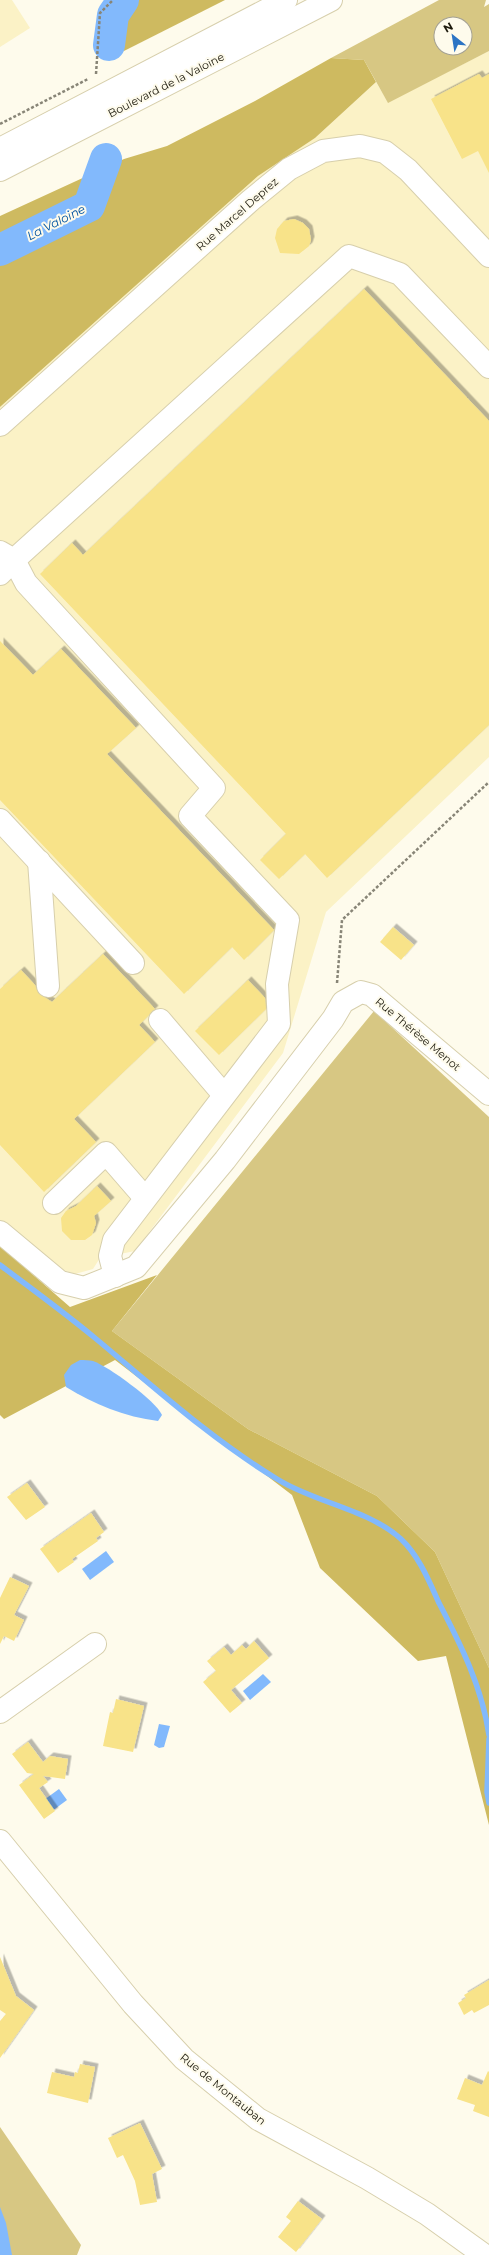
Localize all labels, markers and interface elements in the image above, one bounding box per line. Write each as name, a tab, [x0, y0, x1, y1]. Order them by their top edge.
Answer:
north arrow	[433, 16, 473, 56]
text: N	[441, 19, 455, 36]
street label: Boulevard de la Valoine	[105, 49, 227, 120]
street label: Rue Marcel Deprez	[193, 174, 281, 254]
water label: La Valoine	[24, 201, 88, 243]
street label: Rue Thérèse Menot	[373, 994, 464, 1074]
street label: Rue de Montauban	[177, 2050, 269, 2128]

